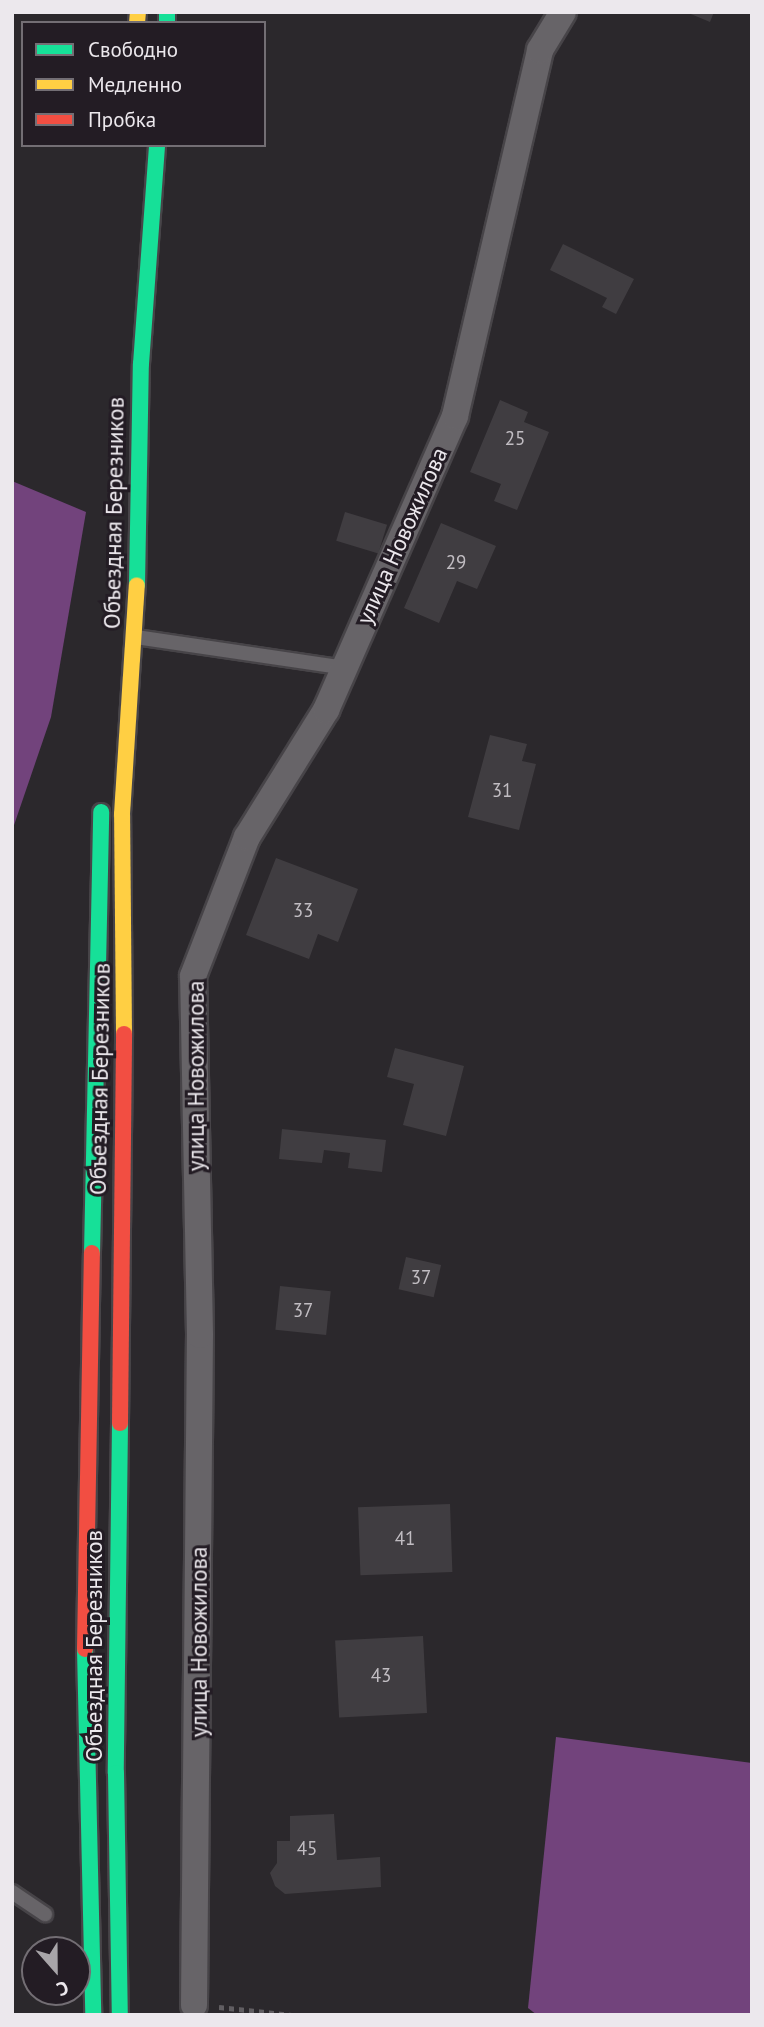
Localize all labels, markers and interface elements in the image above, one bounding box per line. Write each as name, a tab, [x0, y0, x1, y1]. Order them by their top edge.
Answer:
legend	[21, 21, 266, 147]
text: Свободно	[88, 36, 178, 63]
text: Медленно	[88, 71, 182, 98]
text: Пробка	[88, 106, 156, 133]
street label: Объездная Березников	[98, 397, 130, 629]
house number: 25	[505, 428, 525, 450]
street label: улица Новожилова	[351, 443, 453, 629]
house number: 29	[446, 552, 466, 574]
house number: 31	[492, 780, 512, 802]
house number: 33	[293, 900, 313, 922]
street label: Объездная Березников	[84, 963, 116, 1195]
street label: улица Новожилова	[182, 981, 210, 1171]
house number: 37	[411, 1267, 431, 1289]
house number: 37	[293, 1300, 313, 1322]
house number: 41	[395, 1528, 415, 1550]
street label: Объездная Березников	[80, 1530, 108, 1762]
street label: улица Новожилова	[185, 1547, 213, 1737]
house number: 43	[371, 1665, 391, 1687]
house number: 45	[297, 1838, 317, 1860]
north arrow	[21, 1936, 91, 2006]
text: С	[54, 1976, 72, 2002]

